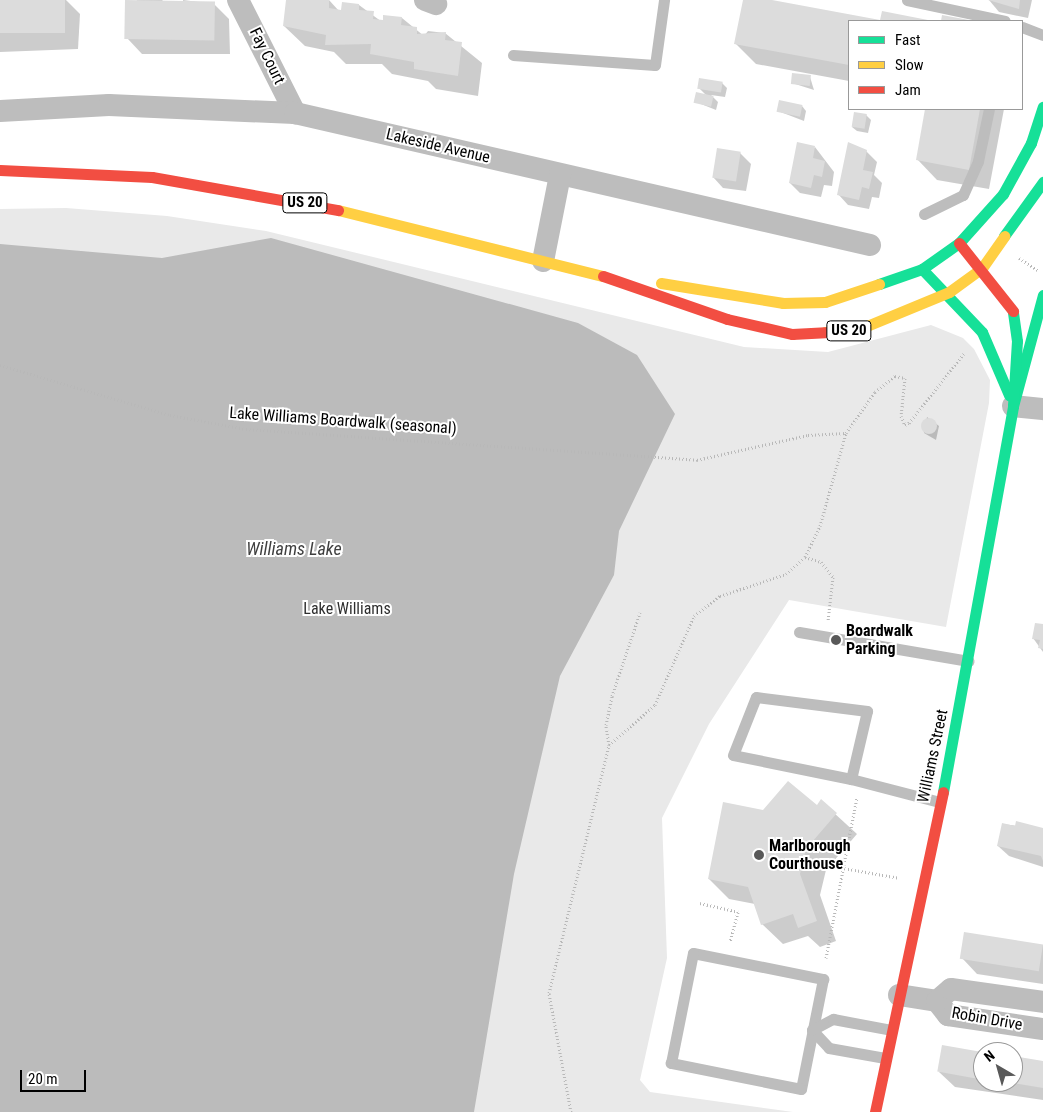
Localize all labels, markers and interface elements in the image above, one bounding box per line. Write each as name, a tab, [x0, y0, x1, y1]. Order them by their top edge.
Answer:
legend	[848, 20, 1023, 110]
street label: Fay Court	[245, 25, 289, 87]
text: Fast	[895, 31, 920, 49]
text: Slow	[895, 56, 924, 74]
text: Jam	[895, 81, 921, 99]
street label: Lakeside Avenue	[384, 125, 492, 167]
road number: US 20	[281, 190, 329, 216]
road number: US 20	[825, 318, 873, 344]
street label: Lake Williams Boardwalk (seasonal)	[229, 403, 457, 439]
water label: Williams Lake	[246, 538, 342, 560]
park label: Lake Williams	[303, 599, 391, 619]
place label: Boardwalk Parking	[846, 621, 913, 659]
marker: Boardwalk Parking	[830, 634, 842, 646]
street label: Williams Street	[914, 708, 952, 804]
place label: Marlborough Courthouse	[769, 836, 851, 874]
marker: Marlborough Courthouse	[753, 849, 765, 861]
street label: Robin Drive	[950, 1003, 1024, 1035]
north arrow	[973, 1042, 1023, 1092]
text: N	[981, 1047, 998, 1065]
scale bar	[22, 1060, 89, 1092]
text: 20 m	[28, 1070, 58, 1088]

